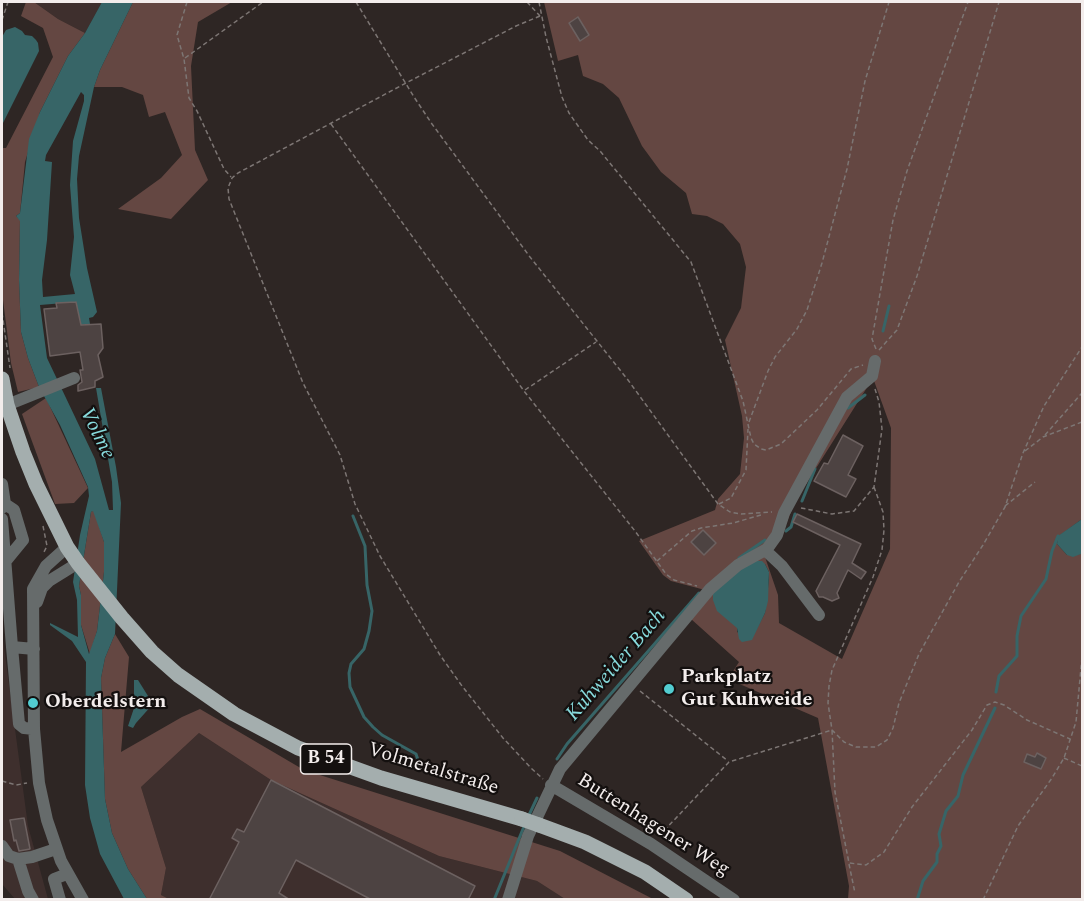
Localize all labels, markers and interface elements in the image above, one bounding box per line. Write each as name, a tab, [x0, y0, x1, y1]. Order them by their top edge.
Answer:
water label: Volme	[73, 404, 119, 464]
water label: Kuhweider Bach	[562, 605, 672, 727]
place label: Parkplatz Gut Kuhweide	[681, 666, 812, 713]
marker: Parkplatz Gut Kuhweide	[662, 682, 676, 696]
place label: Oberdelstern	[45, 691, 166, 715]
marker: Oberdelstern	[26, 696, 40, 710]
street label: Volmetalstraße	[365, 739, 501, 801]
road number: B 54	[300, 744, 352, 774]
street label: Buttenhagener Weg	[572, 769, 734, 883]

